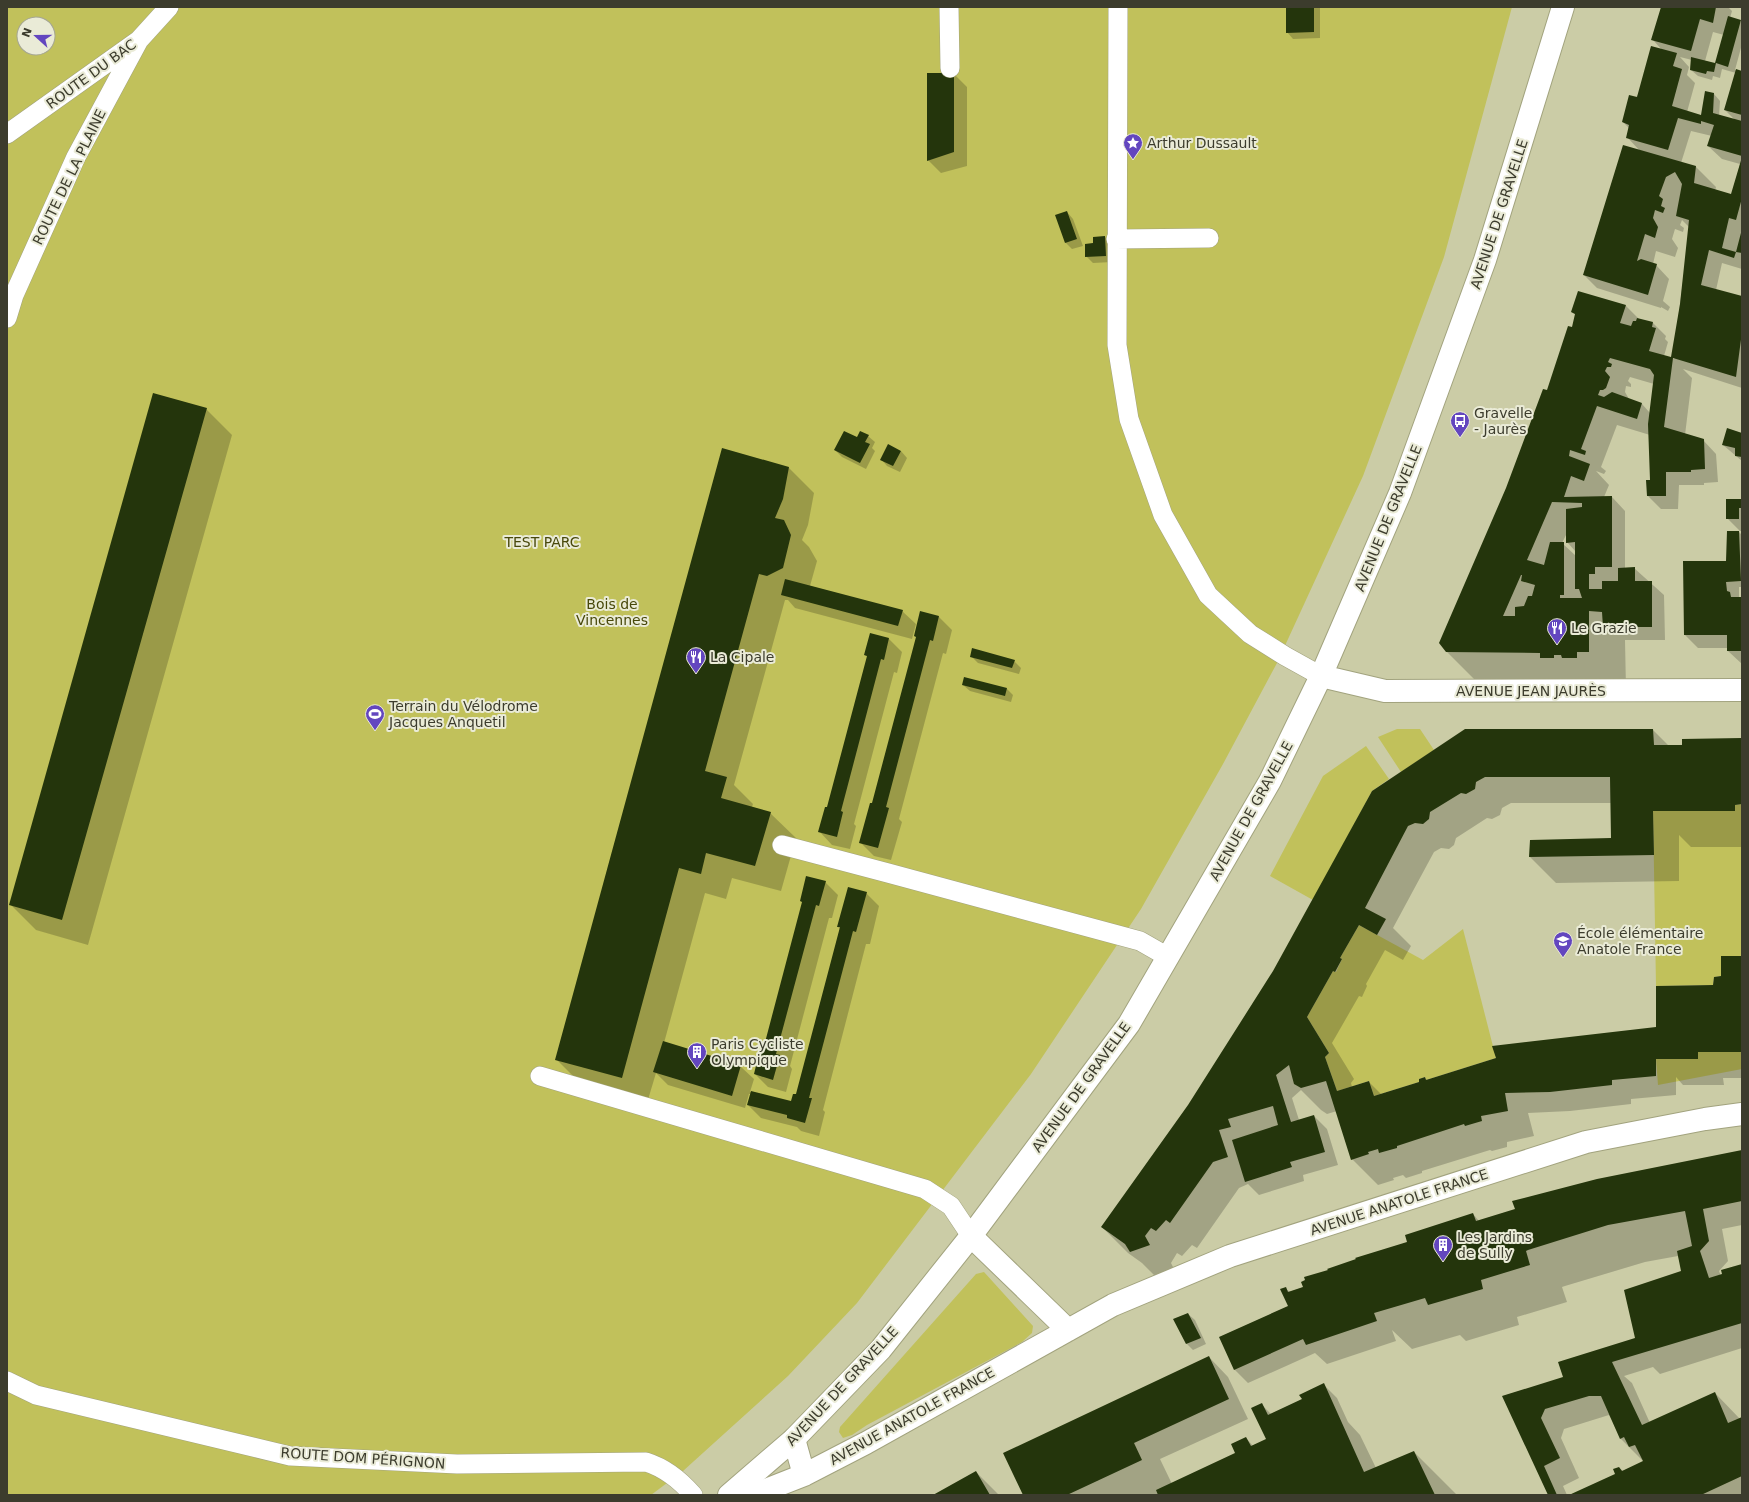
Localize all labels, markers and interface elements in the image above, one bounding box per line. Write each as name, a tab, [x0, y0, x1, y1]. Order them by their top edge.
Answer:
north arrow	[16, 16, 56, 56]
text: N	[19, 26, 35, 39]
street label: ROUTE DU BAC	[43, 36, 139, 112]
street label: ROUTE DE LA PLAINE	[29, 107, 109, 247]
place icon: Arthur Dussault	[1122, 132, 1144, 160]
place label: Arthur Dussault	[1147, 135, 1257, 151]
street label: AVENUE DE GRAVELLE	[1467, 137, 1531, 291]
place label: Gravelle - Jaurès	[1474, 405, 1532, 437]
bus stop icon: Gravelle - Jaurès	[1449, 410, 1471, 438]
street label: AVENUE DE GRAVELLE	[1351, 442, 1425, 594]
park label: TEST PARC	[503, 534, 580, 550]
park label: Bois de Vincennes	[576, 596, 648, 628]
restaurant icon: Le Grazie	[1546, 617, 1568, 645]
place label: Le Grazie	[1571, 620, 1637, 636]
restaurant icon: La Cipale	[685, 646, 707, 674]
place label: La Cipale	[710, 649, 774, 665]
street label: AVENUE JEAN JAURÈS	[1456, 683, 1606, 699]
place label: Terrain du Vélodrome Jacques Anquetil	[388, 698, 538, 730]
sports icon: Terrain du Vélodrome Jacques Anquetil	[364, 703, 386, 731]
street label: AVENUE DE GRAVELLE	[1206, 739, 1296, 883]
place label: École élémentaire Anatole France	[1577, 925, 1703, 957]
school or university icon: École élémentaire Anatole France	[1552, 930, 1574, 958]
street label: AVENUE DE GRAVELLE	[1028, 1019, 1134, 1155]
place label: Paris Cycliste Olympique	[711, 1036, 804, 1068]
building icon: Paris Cycliste Olympique	[686, 1041, 708, 1069]
street label: AVENUE ANATOLE FRANCE	[1308, 1166, 1490, 1238]
place label: Les Jardins de Sully	[1457, 1229, 1532, 1261]
building icon: Les Jardins de Sully	[1432, 1234, 1454, 1262]
street label: AVENUE DE GRAVELLE	[783, 1323, 901, 1449]
street label: AVENUE ANATOLE FRANCE	[827, 1364, 997, 1468]
street label: ROUTE DOM PÉRIGNON	[280, 1444, 446, 1472]

